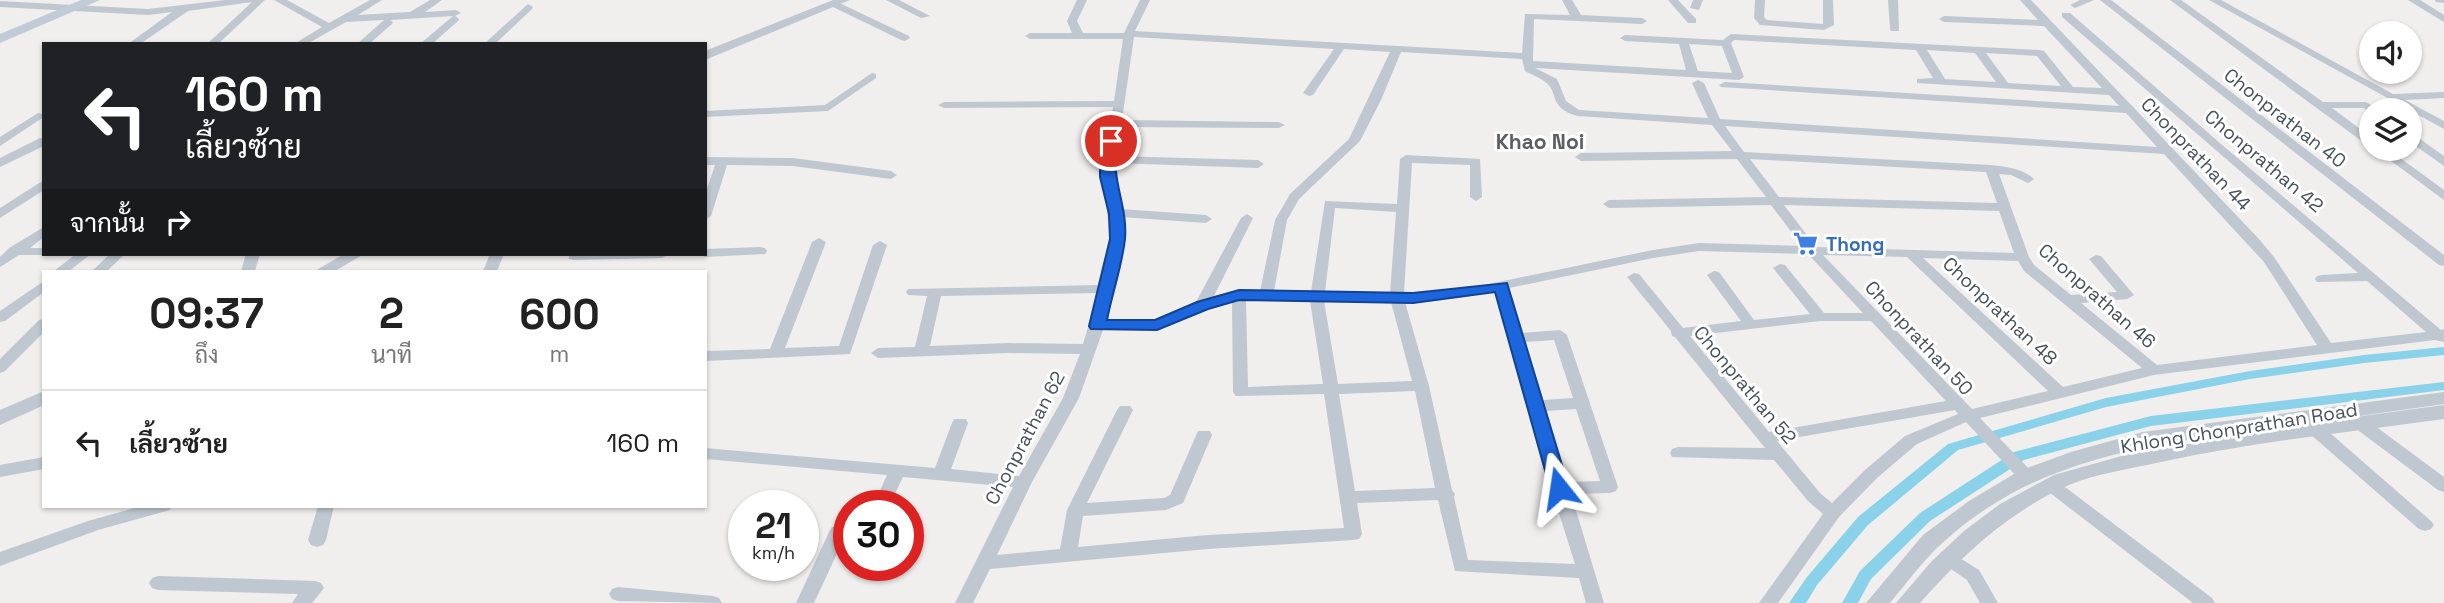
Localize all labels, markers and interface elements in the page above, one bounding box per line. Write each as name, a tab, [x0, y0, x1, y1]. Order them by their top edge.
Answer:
map controls	[2359, 21, 2422, 161]
button: sound	[2359, 21, 2422, 84]
street label: Chonprathan 40	[2219, 62, 2351, 174]
text: 160 m	[185, 63, 323, 125]
icon: left	[70, 70, 161, 161]
street label: Chonprathan 44	[2136, 92, 2257, 216]
button: layers	[2359, 98, 2422, 161]
street label: Chonprathan 42	[2199, 104, 2329, 218]
pin	[1081, 111, 1141, 171]
icon: arrive	[1092, 122, 1130, 160]
text: เลี้ยวซ้าย	[185, 127, 302, 167]
district label: Khao Noi	[1496, 128, 1584, 155]
icon: right	[159, 203, 197, 241]
text: จากนั้น	[70, 206, 145, 240]
supermarket icon: Thong	[1792, 230, 1820, 258]
place label: Thong	[1826, 232, 1884, 257]
street label: Chonprathan 46	[2033, 238, 2161, 354]
street label: Chonprathan 48	[1937, 251, 2063, 371]
street label: Chonprathan 50	[1859, 275, 1979, 401]
text: 09:37	[149, 287, 264, 340]
text: 2	[379, 287, 404, 340]
text: 600	[519, 288, 600, 341]
street label: Chonprathan 52	[1688, 321, 1802, 449]
text: m	[550, 339, 569, 369]
text: ถึง	[195, 340, 218, 370]
text: นาที	[371, 340, 412, 370]
street label: Chonprathan 62	[979, 367, 1071, 509]
street label: Khlong Chonprathan Road	[2119, 397, 2359, 459]
icon: left	[70, 424, 108, 462]
text: 160 m	[607, 426, 679, 460]
text: เลี้ยวซ้าย	[129, 427, 228, 461]
position arrow	[1522, 451, 1596, 525]
speed limit sign: 30	[833, 490, 924, 581]
text: 21	[755, 504, 792, 548]
text: km/h	[752, 541, 795, 564]

